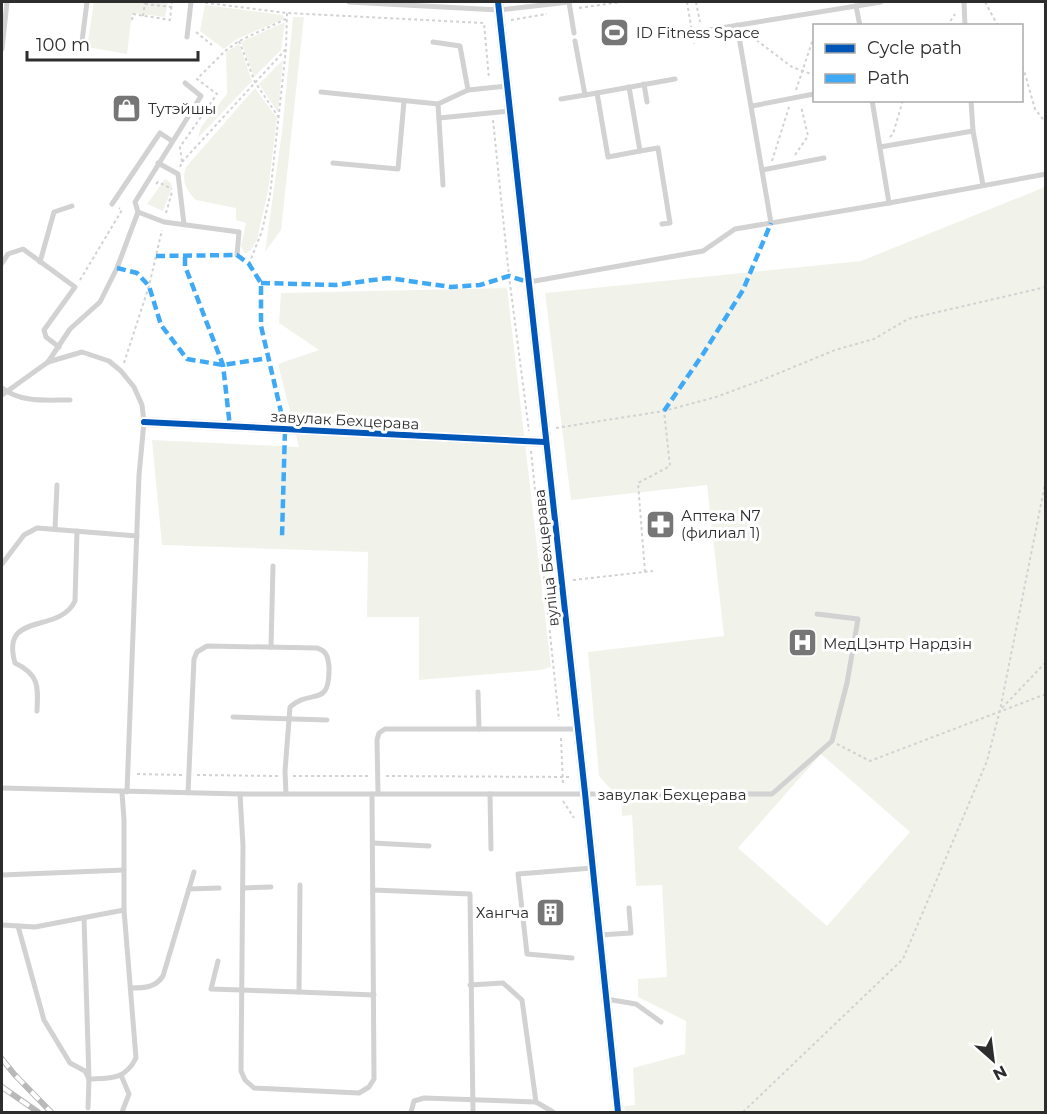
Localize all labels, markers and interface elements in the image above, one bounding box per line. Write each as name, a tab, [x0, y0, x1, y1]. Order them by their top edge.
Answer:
sports icon: ID Fitness Space	[599, 16, 631, 48]
place label: ID Fitness Space	[636, 23, 760, 42]
scale bar	[27, 24, 198, 62]
legend	[813, 24, 1023, 102]
text: 100 m	[36, 34, 90, 56]
text: Cycle path	[867, 37, 962, 59]
text: Path	[867, 67, 910, 89]
shop icon: Тутэйшы	[111, 92, 143, 124]
place label: Тутэйшы	[148, 99, 216, 118]
street label: завулак Бехцерава	[270, 407, 420, 433]
street label: вуліца Бехцерава	[529, 488, 563, 628]
place label: Аптека N7 (филиал 1)	[681, 506, 761, 542]
pharmacy icon: Аптека N7 (филиал 1)	[644, 508, 676, 540]
hospital icon: МедЦэнтр Нардзін	[786, 627, 818, 659]
place label: МедЦэнтр Нардзін	[823, 634, 972, 653]
street label: завулак Бехцерава	[598, 785, 746, 804]
building icon: Хангча	[534, 896, 566, 928]
place label: Хангча	[476, 903, 529, 922]
north arrow	[963, 1030, 1023, 1090]
text: N	[990, 1061, 1010, 1084]

